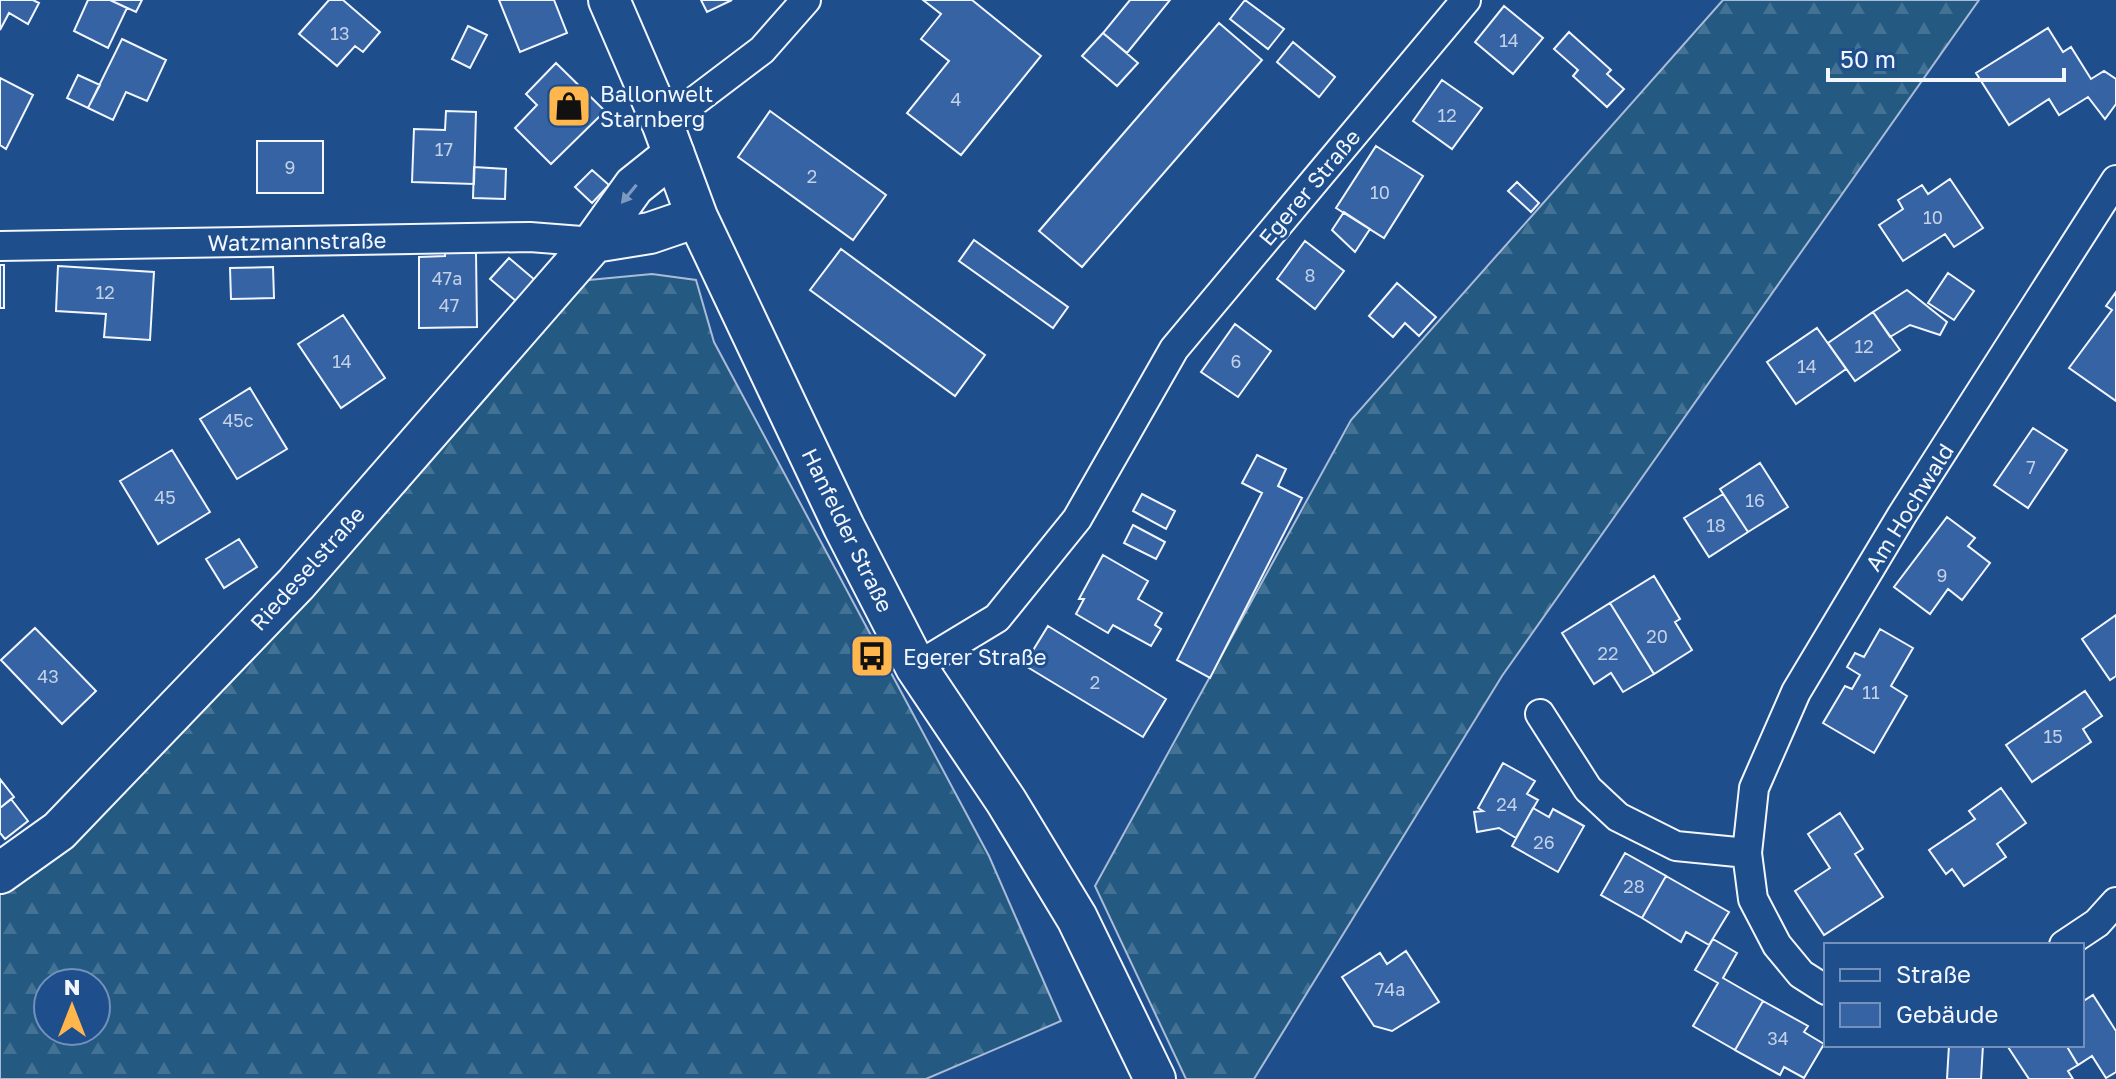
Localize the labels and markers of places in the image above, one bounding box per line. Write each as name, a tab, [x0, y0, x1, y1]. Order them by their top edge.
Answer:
place label: Ballonwelt Starnberg	[600, 80, 713, 132]
shop icon: Ballonwelt Starnberg	[545, 82, 593, 130]
bus stop icon: Egerer Straße	[848, 632, 896, 680]
place label: Egerer Straße	[903, 643, 1046, 670]

